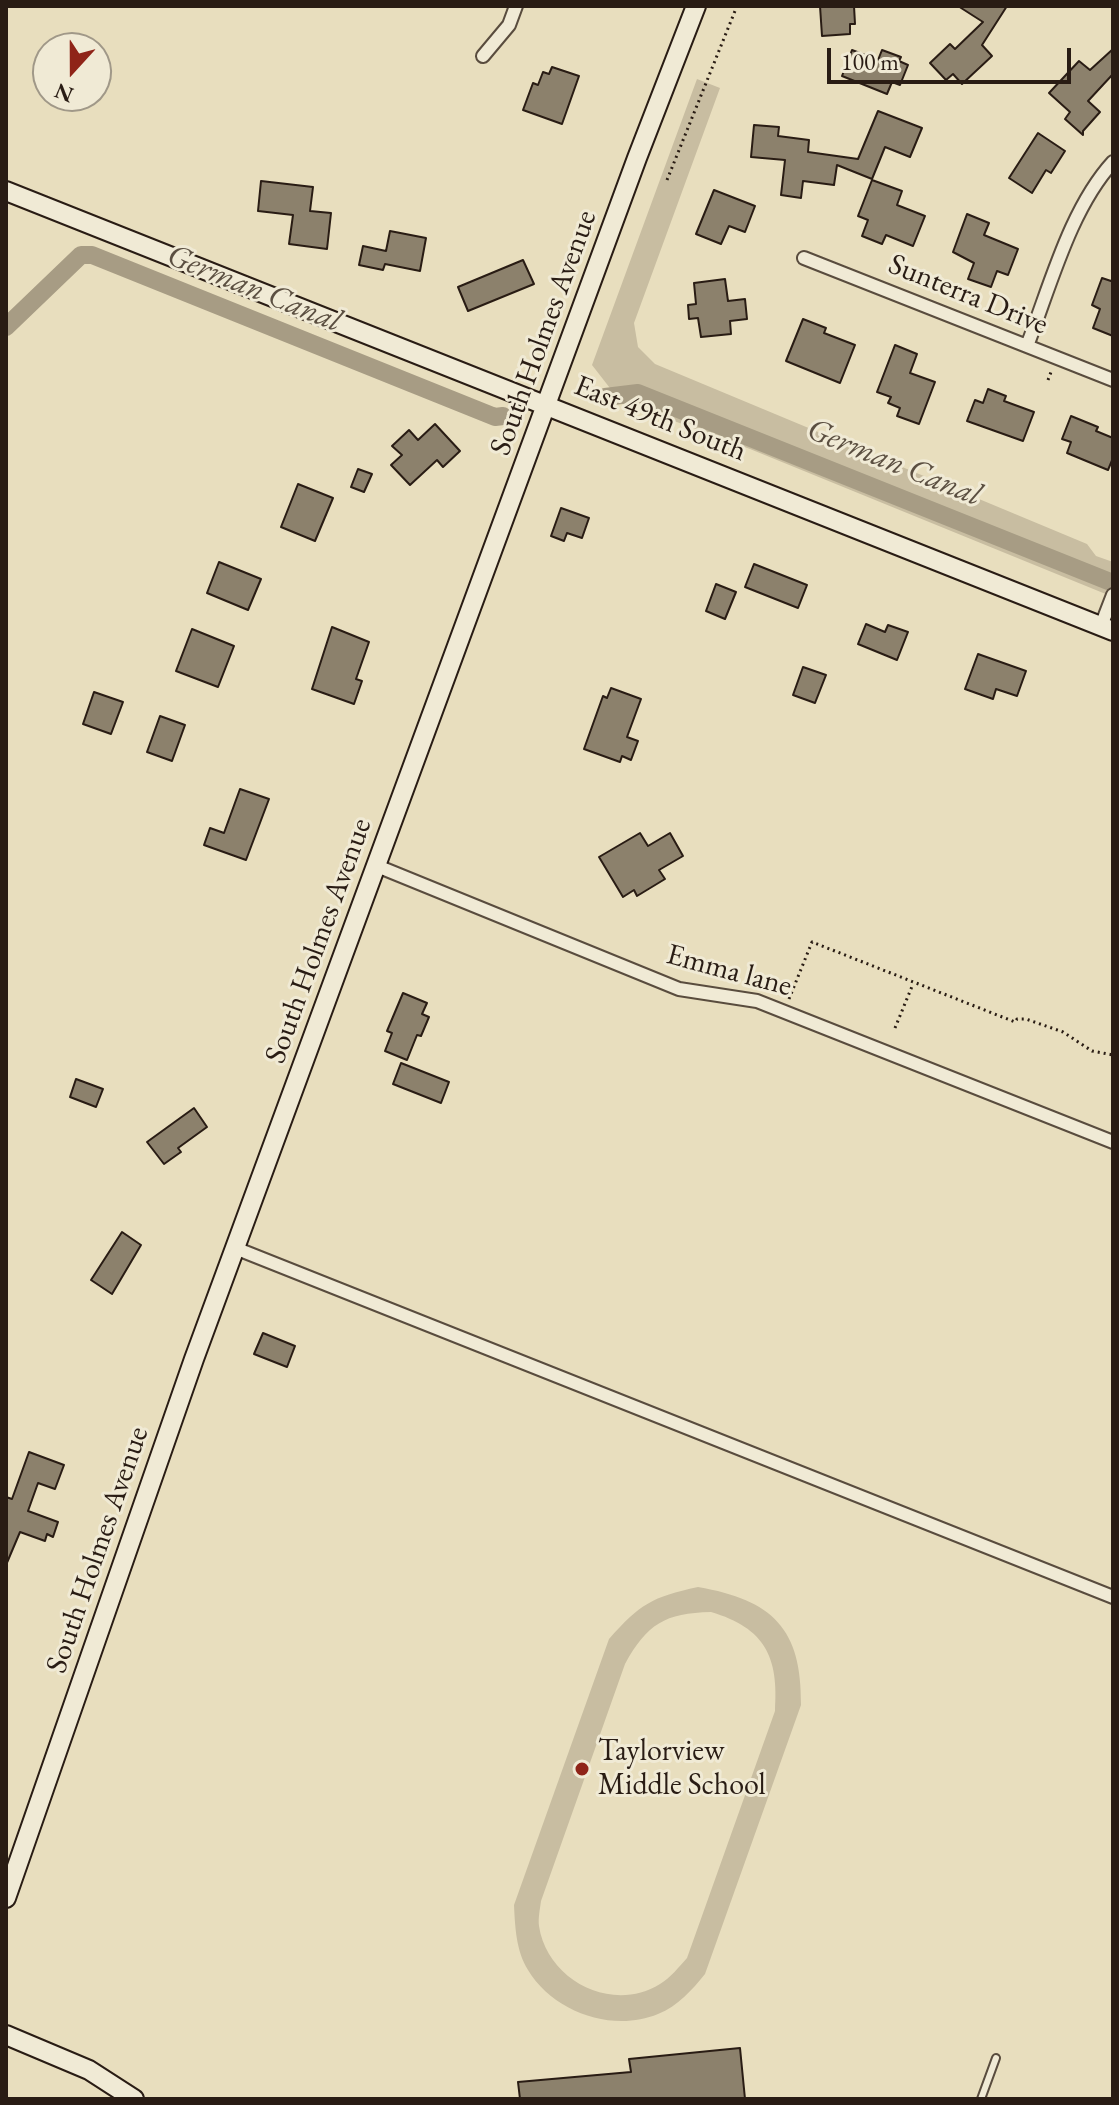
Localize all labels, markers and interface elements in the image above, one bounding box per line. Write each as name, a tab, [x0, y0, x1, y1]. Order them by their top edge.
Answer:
north arrow	[32, 32, 112, 112]
scale bar	[831, 32, 1075, 82]
text: 100 m	[841, 46, 899, 77]
text: N	[50, 76, 77, 110]
street label: South Holmes Avenue	[483, 206, 605, 460]
water label: German Canal	[161, 237, 347, 341]
street label: Sunterra Drive	[883, 247, 1053, 343]
street label: East 49th South	[569, 368, 751, 470]
water label: German Canal	[801, 411, 987, 515]
street label: South Holmes Avenue	[258, 814, 380, 1068]
street label: Emma lane	[662, 937, 796, 1005]
street label: South Holmes Avenue	[39, 1422, 157, 1678]
place label: Taylorview Middle School	[598, 1734, 766, 1804]
marker: Taylorview Middle School	[573, 1760, 591, 1778]

